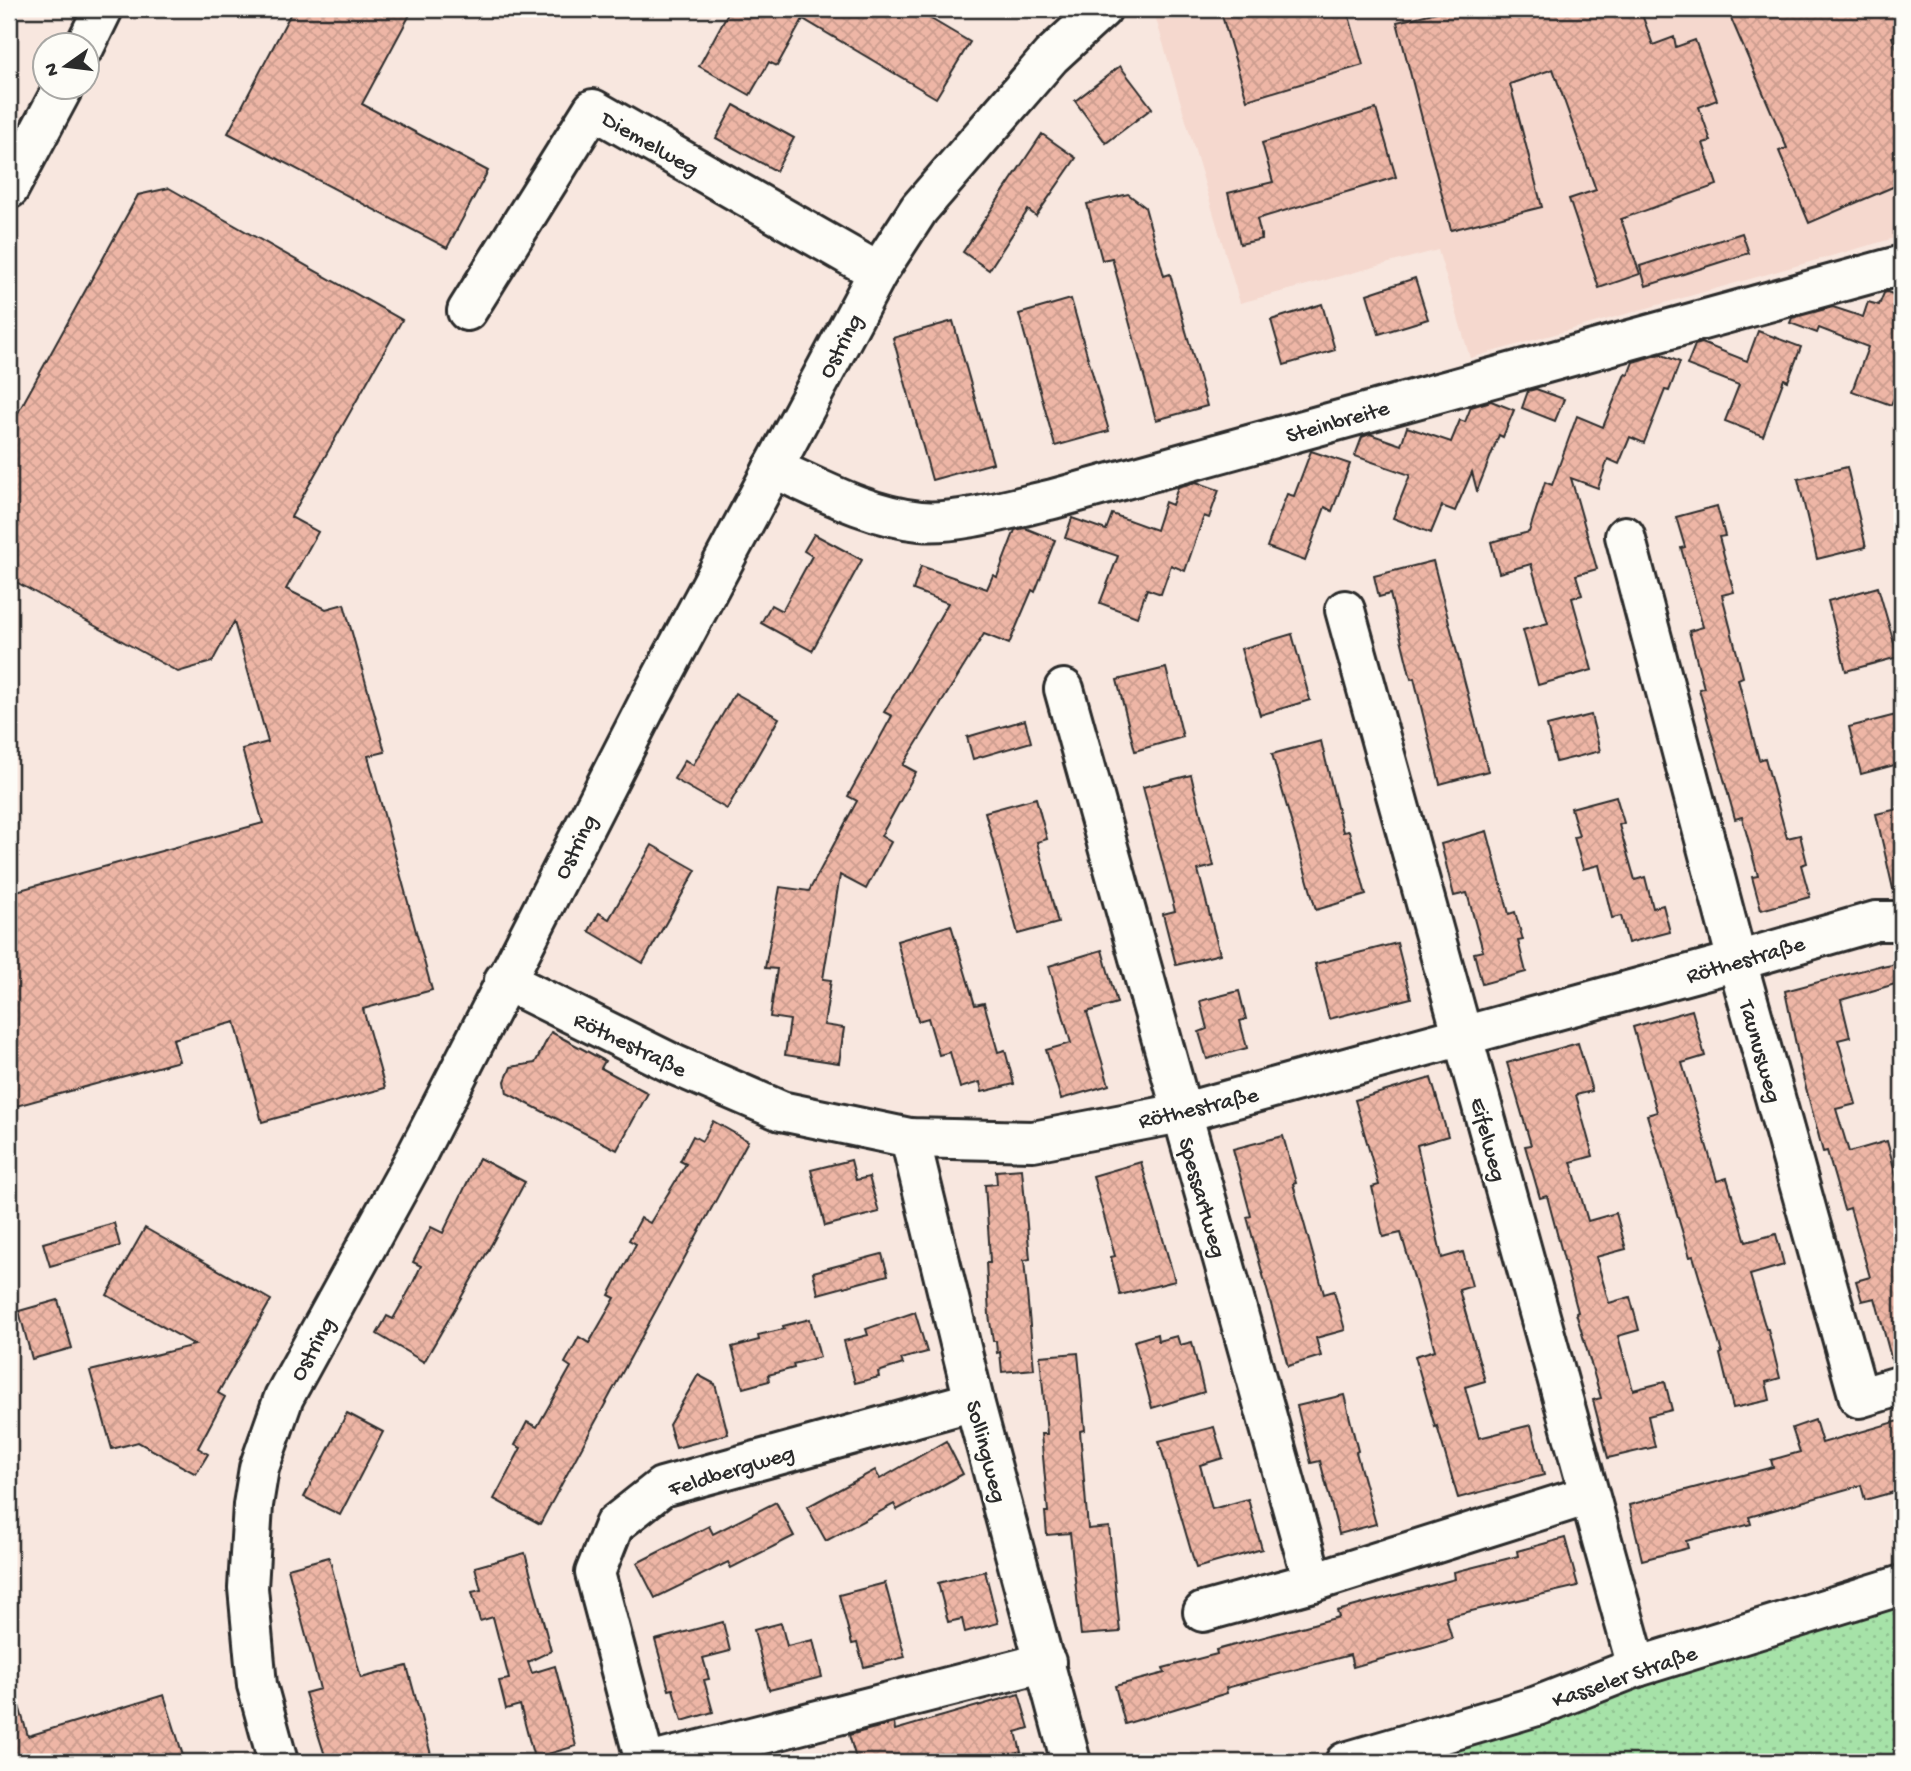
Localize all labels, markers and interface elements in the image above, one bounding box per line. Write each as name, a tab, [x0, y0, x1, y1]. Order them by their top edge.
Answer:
north arrow	[32, 32, 102, 102]
text: N	[40, 60, 66, 78]
street label: Diemelweg	[594, 105, 703, 184]
street label: Ostring	[814, 310, 870, 383]
street label: Steinbreite	[1283, 395, 1394, 451]
street label: Ostring	[549, 811, 605, 884]
street label: Röthestraße	[1683, 931, 1810, 991]
street label: Taunusweg	[1731, 996, 1786, 1106]
street label: Röthestraße	[569, 1007, 691, 1086]
street label: Röthestraße	[1136, 1082, 1262, 1136]
street label: Eifelweg	[1462, 1095, 1511, 1185]
street label: Spessartweg	[1171, 1135, 1231, 1261]
street label: Ostring	[286, 1313, 343, 1386]
street label: Sollingweg	[958, 1398, 1011, 1506]
street label: Feldbergweg	[665, 1440, 798, 1505]
street label: Kasseler Straße	[1549, 1641, 1702, 1716]

